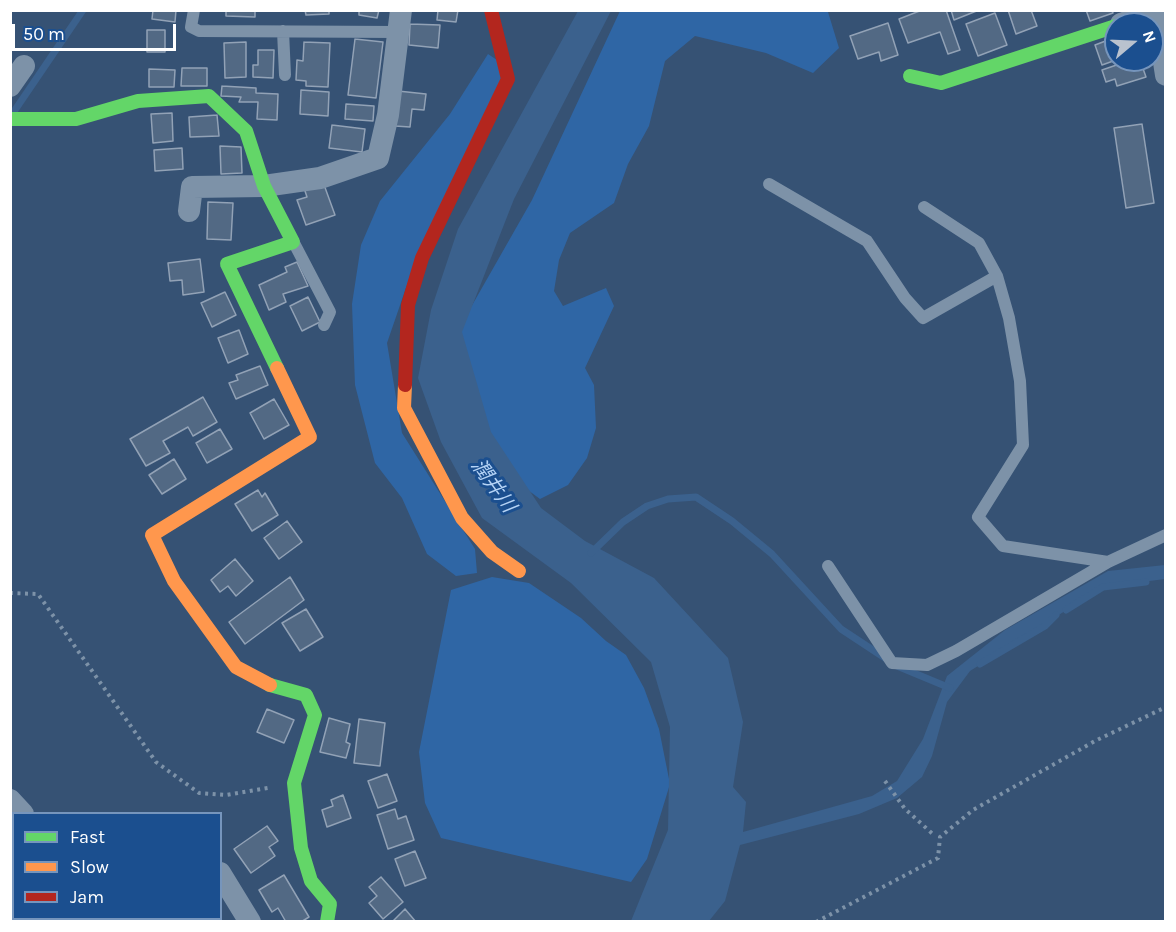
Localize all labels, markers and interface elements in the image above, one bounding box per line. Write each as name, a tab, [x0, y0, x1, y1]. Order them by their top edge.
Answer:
scale bar	[15, 12, 178, 50]
north arrow	[1104, 12, 1164, 72]
text: 50 m	[23, 23, 65, 45]
text: N	[1139, 28, 1160, 45]
water label: 潤井川	[466, 455, 520, 517]
legend	[12, 812, 222, 920]
text: Fast	[70, 826, 105, 848]
text: Slow	[70, 856, 109, 878]
text: Jam	[70, 886, 104, 908]

